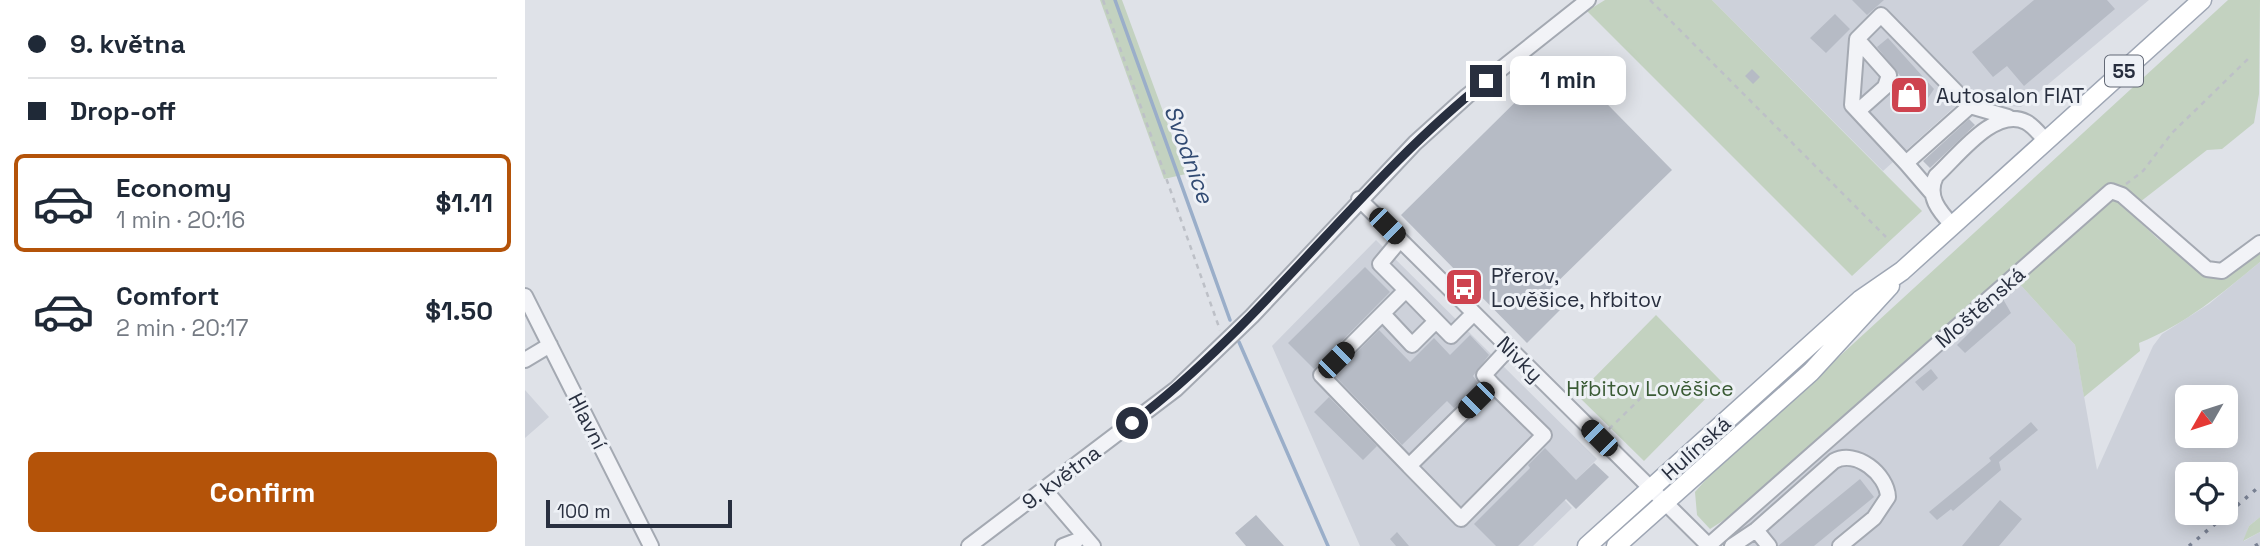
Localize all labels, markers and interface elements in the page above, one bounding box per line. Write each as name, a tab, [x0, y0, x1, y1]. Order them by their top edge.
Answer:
text: 9. května	[70, 27, 185, 61]
road number: 55	[2105, 55, 2143, 86]
callout: 1 min	[1511, 56, 1626, 106]
route end	[1470, 65, 1502, 97]
text: 1 min	[1540, 65, 1596, 95]
shop icon: Autosalon FIAT	[1888, 74, 1930, 116]
place label: Autosalon FIAT	[1936, 82, 2084, 109]
text: Drop-off	[70, 94, 176, 128]
water label: Svodnice	[1157, 101, 1221, 208]
text: Economy	[116, 171, 232, 205]
icon: car	[32, 172, 95, 235]
text: $1.11	[436, 186, 493, 220]
car	[1365, 204, 1410, 248]
text: 1 min · 20:16	[116, 205, 245, 235]
street label: Moštěnská	[1929, 260, 2031, 354]
place label: Přerov, Lověšice, hřbitov	[1491, 262, 1662, 313]
bus stop icon: Přerov, Lověšice, hřbitov	[1443, 266, 1485, 308]
text: Comfort	[116, 279, 219, 313]
icon: car	[32, 280, 95, 343]
text: $1.50	[425, 294, 493, 328]
text: 2 min · 20:17	[116, 313, 248, 343]
street label: Nivky	[1491, 330, 1549, 388]
car	[1314, 338, 1359, 382]
park label: Hřbitov Lověšice	[1566, 375, 1734, 402]
car	[1454, 378, 1499, 422]
north arrow	[2175, 385, 2238, 448]
map controls	[2175, 385, 2238, 525]
street label: Hlavní	[562, 388, 614, 455]
route start	[1116, 407, 1148, 439]
street label: Hulínská	[1656, 410, 1736, 486]
car	[1577, 416, 1622, 460]
street label: 9. května	[1016, 439, 1106, 515]
button: Confirm	[28, 452, 497, 532]
button: locate	[2175, 462, 2238, 525]
scale bar	[546, 497, 731, 529]
text: 100 m	[557, 499, 611, 524]

